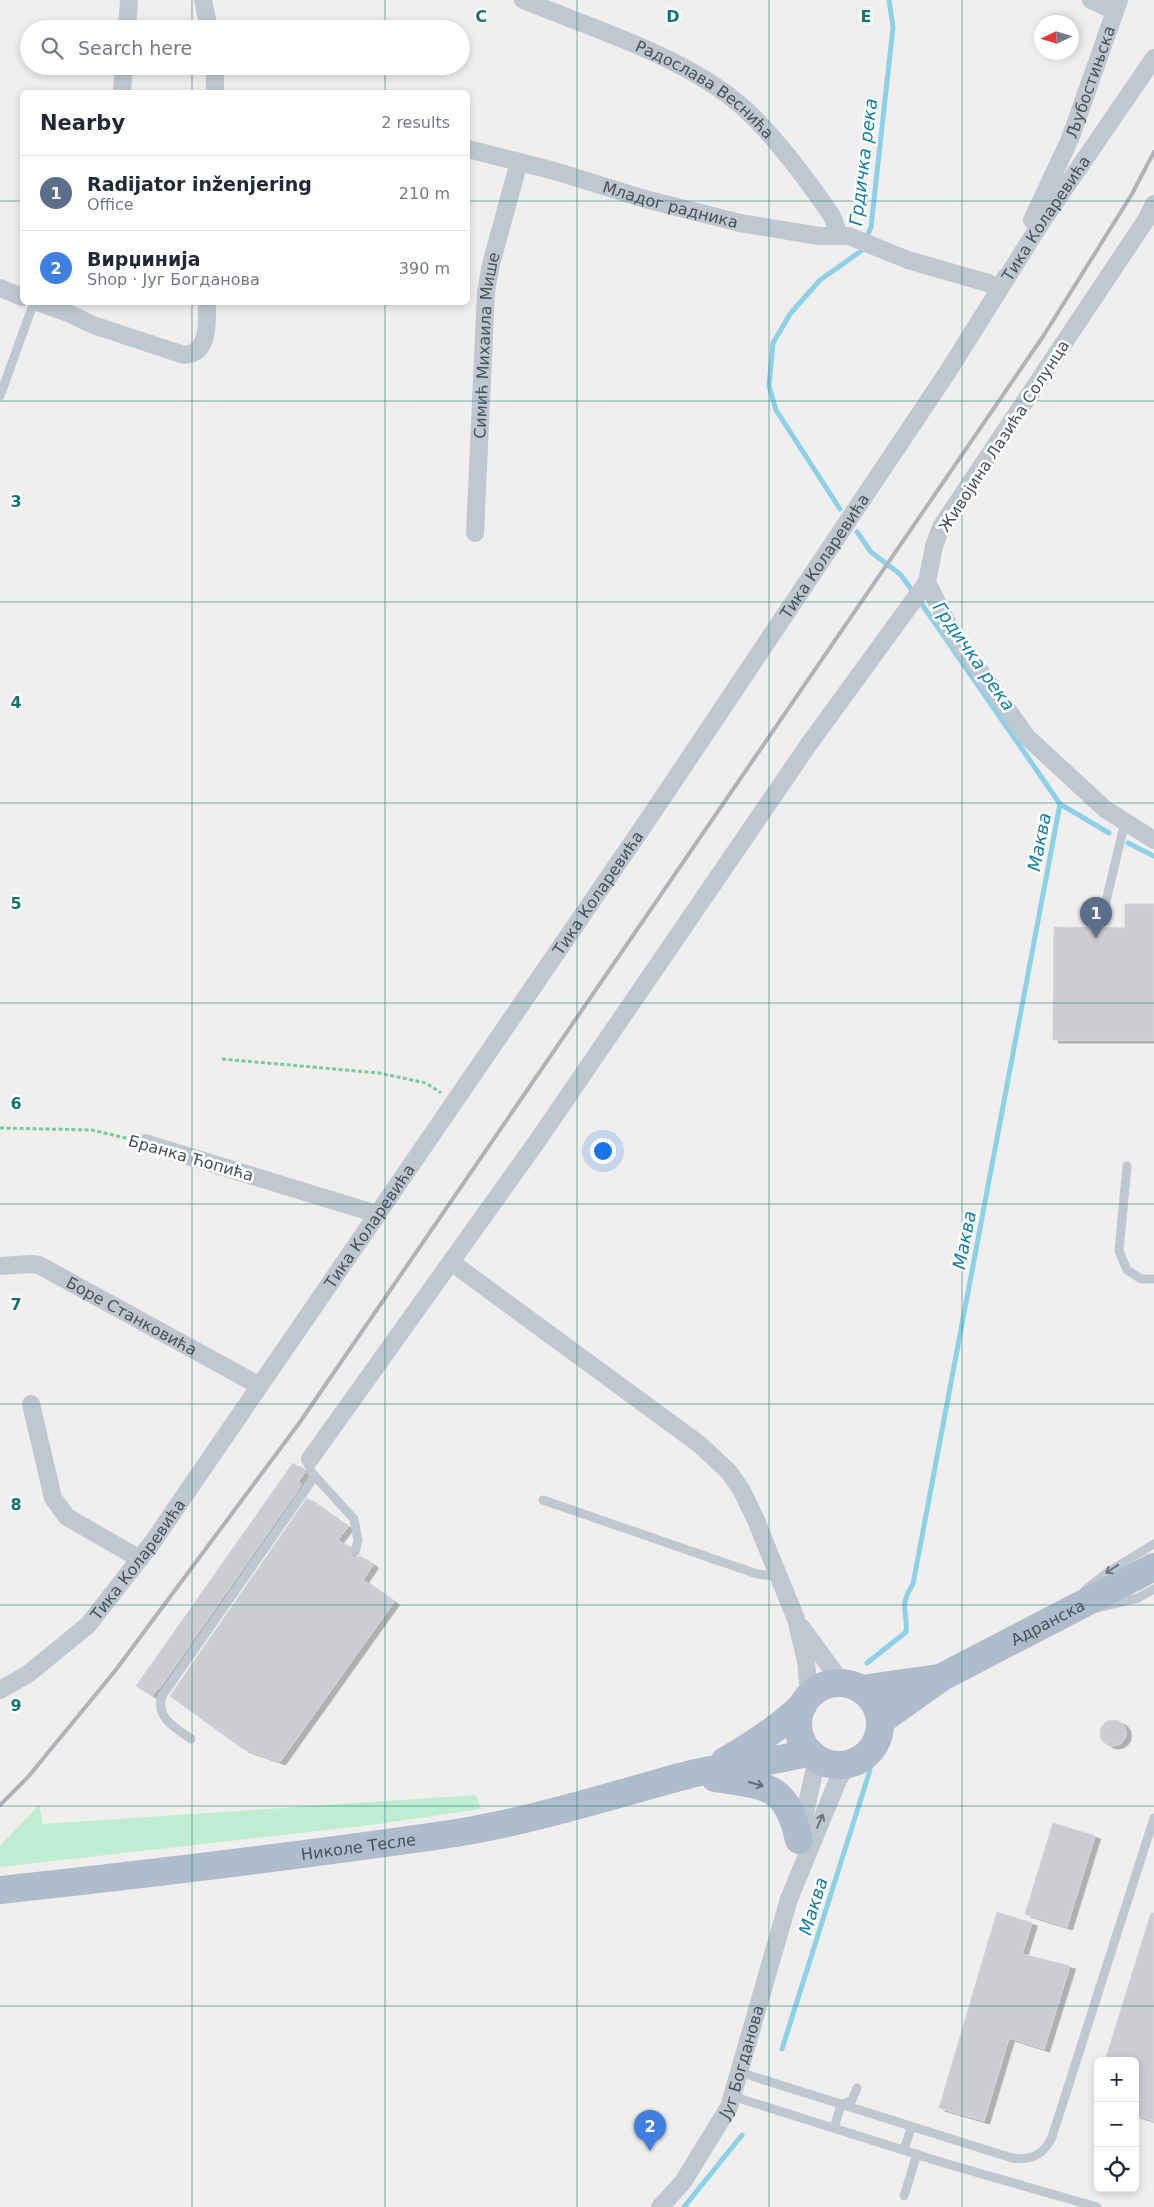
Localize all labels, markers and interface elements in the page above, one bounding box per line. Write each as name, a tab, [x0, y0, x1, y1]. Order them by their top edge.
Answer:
text: C	[475, 7, 487, 26]
text: D	[666, 7, 680, 26]
text: E	[861, 7, 871, 26]
north arrow	[1034, 15, 1079, 60]
search box	[20, 20, 470, 75]
street label: Љубостињска	[1062, 23, 1119, 141]
icon: search	[38, 34, 66, 62]
street label: Радослава Веснића	[633, 36, 778, 142]
text: Search here	[78, 37, 192, 59]
water label: Грдичка река	[845, 97, 881, 227]
text: Nearby	[40, 111, 125, 135]
text: 2 results	[381, 113, 450, 132]
street label: Тика Коларевића	[997, 152, 1094, 285]
text: Radijator inženjering	[87, 173, 312, 195]
street label: Младог радника	[600, 177, 740, 232]
text: 1	[50, 184, 62, 203]
text: 210 m	[399, 184, 450, 203]
text: Office	[87, 195, 134, 214]
text: Вирџинија	[87, 248, 201, 270]
street label: Симић Михаила Мише	[470, 250, 503, 439]
text: 2	[50, 259, 62, 278]
text: 390 m	[399, 259, 450, 278]
text: Shop · Југ Богданова	[87, 270, 260, 289]
street label: Живојина Лазића Солунца	[935, 337, 1073, 535]
street label: Тика Коларевића	[775, 490, 873, 623]
text: 3	[10, 492, 22, 511]
water label: Грдичка река	[929, 597, 1019, 715]
text: 4	[10, 693, 22, 712]
water label: Маква	[1023, 811, 1055, 873]
street label: Тика Коларевића	[548, 827, 647, 959]
text: 5	[10, 894, 22, 913]
pin: 1	[1080, 897, 1112, 938]
text: 6	[10, 1094, 22, 1113]
street label: Бранка Ћопића	[126, 1131, 256, 1185]
your location	[590, 1138, 616, 1164]
street label: Тика Коларевића	[320, 1160, 418, 1292]
water label: Маква	[948, 1209, 980, 1271]
street label: Боре Станковића	[63, 1272, 201, 1359]
text: 7	[10, 1295, 22, 1314]
text: 8	[10, 1495, 22, 1514]
street label: Тика Коларевића	[86, 1495, 189, 1624]
one-way arrow	[1106, 1564, 1120, 1574]
street label: Адранска	[1007, 1595, 1088, 1649]
text: 9	[10, 1696, 22, 1715]
one-way arrow	[748, 1780, 764, 1790]
one-way arrow	[817, 1814, 826, 1829]
street label: Николе Тесле	[300, 1829, 417, 1864]
water label: Маква	[794, 1875, 832, 1937]
street label: Југ Богданова	[714, 2003, 767, 2123]
map controls	[1094, 2057, 1139, 2192]
button: +	[1094, 2057, 1139, 2102]
button: −	[1094, 2102, 1139, 2147]
pin: 2	[634, 2110, 666, 2151]
button: locate	[1094, 2147, 1139, 2192]

